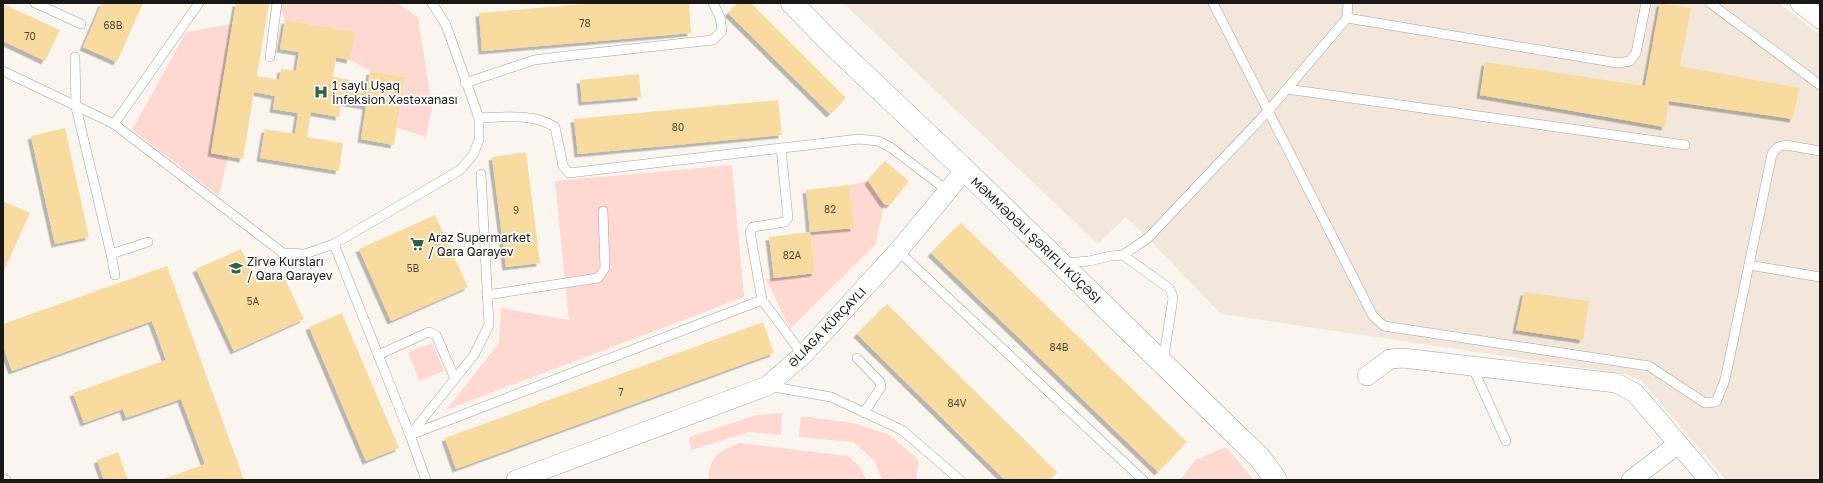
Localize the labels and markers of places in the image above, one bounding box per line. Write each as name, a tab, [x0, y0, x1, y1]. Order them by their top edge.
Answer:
place label: 1 saylı Uşaq İnfeksion Xəstəxanası	[332, 78, 458, 107]
hospital icon: 1 saylı Uşaq İnfeksion Xəstəxanası	[313, 84, 329, 100]
place label: Araz Supermarket / Qara Qarayev	[428, 230, 531, 259]
supermarket icon: Araz Supermarket / Qara Qarayev	[409, 236, 425, 252]
place label: Zirvə Kursları / Qara Qarayev	[247, 254, 333, 283]
school or university icon: Zirvə Kursları / Qara Qarayev	[228, 260, 244, 276]

